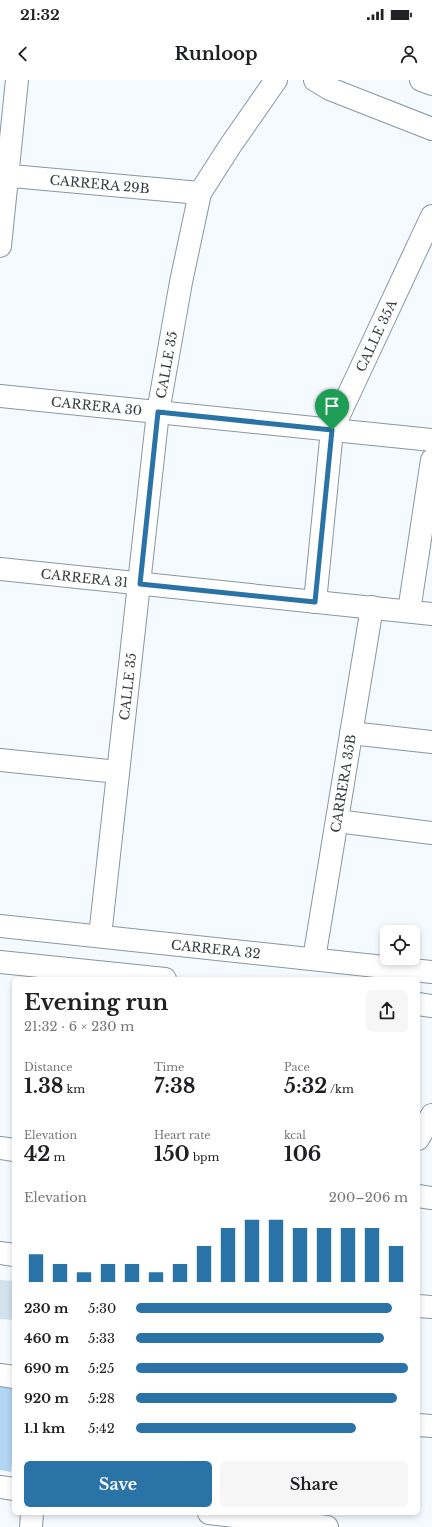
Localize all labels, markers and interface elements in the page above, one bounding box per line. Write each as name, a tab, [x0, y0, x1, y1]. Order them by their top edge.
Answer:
text: 21:32	[20, 5, 60, 24]
icon: back	[12, 43, 34, 65]
text: Runloop	[174, 43, 258, 65]
icon: person	[398, 43, 420, 65]
street label: CARRERA 29B	[49, 172, 150, 197]
street label: CALLE 35A	[352, 296, 401, 375]
street label: CALLE 35	[153, 330, 181, 400]
pin	[315, 389, 349, 430]
street label: CARRERA 30	[50, 393, 143, 419]
icon: arrive	[321, 395, 343, 417]
street label: CARRERA 31	[40, 565, 129, 591]
street label: CALLE 35	[116, 652, 140, 721]
street label: CARRERA 35B	[327, 733, 360, 834]
map controls	[380, 925, 420, 965]
button: locate	[380, 925, 420, 965]
street label: CARRERA 32	[170, 936, 261, 963]
text: Evening run	[24, 989, 168, 1016]
button: share	[366, 990, 408, 1032]
text: 21:32 · 6 × 230 m	[24, 1018, 134, 1035]
text: Distance	[24, 1060, 73, 1074]
text: Time	[154, 1060, 184, 1074]
text: Pace	[284, 1060, 310, 1074]
text: 1.38	[24, 1074, 63, 1098]
text: 7:38	[154, 1074, 195, 1098]
text: 5:32	[284, 1074, 327, 1098]
text: km	[63, 1082, 85, 1096]
text: /km	[327, 1082, 354, 1096]
text: Elevation	[24, 1128, 77, 1142]
text: Heart rate	[154, 1128, 211, 1142]
text: kcal	[284, 1128, 306, 1142]
text: 42	[24, 1142, 50, 1166]
text: 150	[154, 1142, 190, 1166]
text: 106	[284, 1142, 321, 1166]
text: m	[50, 1150, 65, 1164]
text: bpm	[190, 1150, 219, 1164]
text: Elevation	[24, 1189, 87, 1206]
text: 200–206 m	[329, 1189, 408, 1206]
text: 230 m	[24, 1300, 68, 1317]
text: 5:30	[88, 1300, 116, 1317]
text: 460 m	[24, 1330, 69, 1347]
text: 5:33	[88, 1330, 115, 1347]
text: 690 m	[24, 1360, 69, 1377]
text: 5:25	[88, 1360, 114, 1377]
text: 920 m	[24, 1390, 69, 1407]
text: 5:28	[88, 1390, 115, 1407]
text: 1.1 km	[24, 1420, 65, 1437]
text: 5:42	[88, 1420, 115, 1437]
button: Save	[24, 1461, 212, 1507]
button: Share	[220, 1461, 408, 1507]

